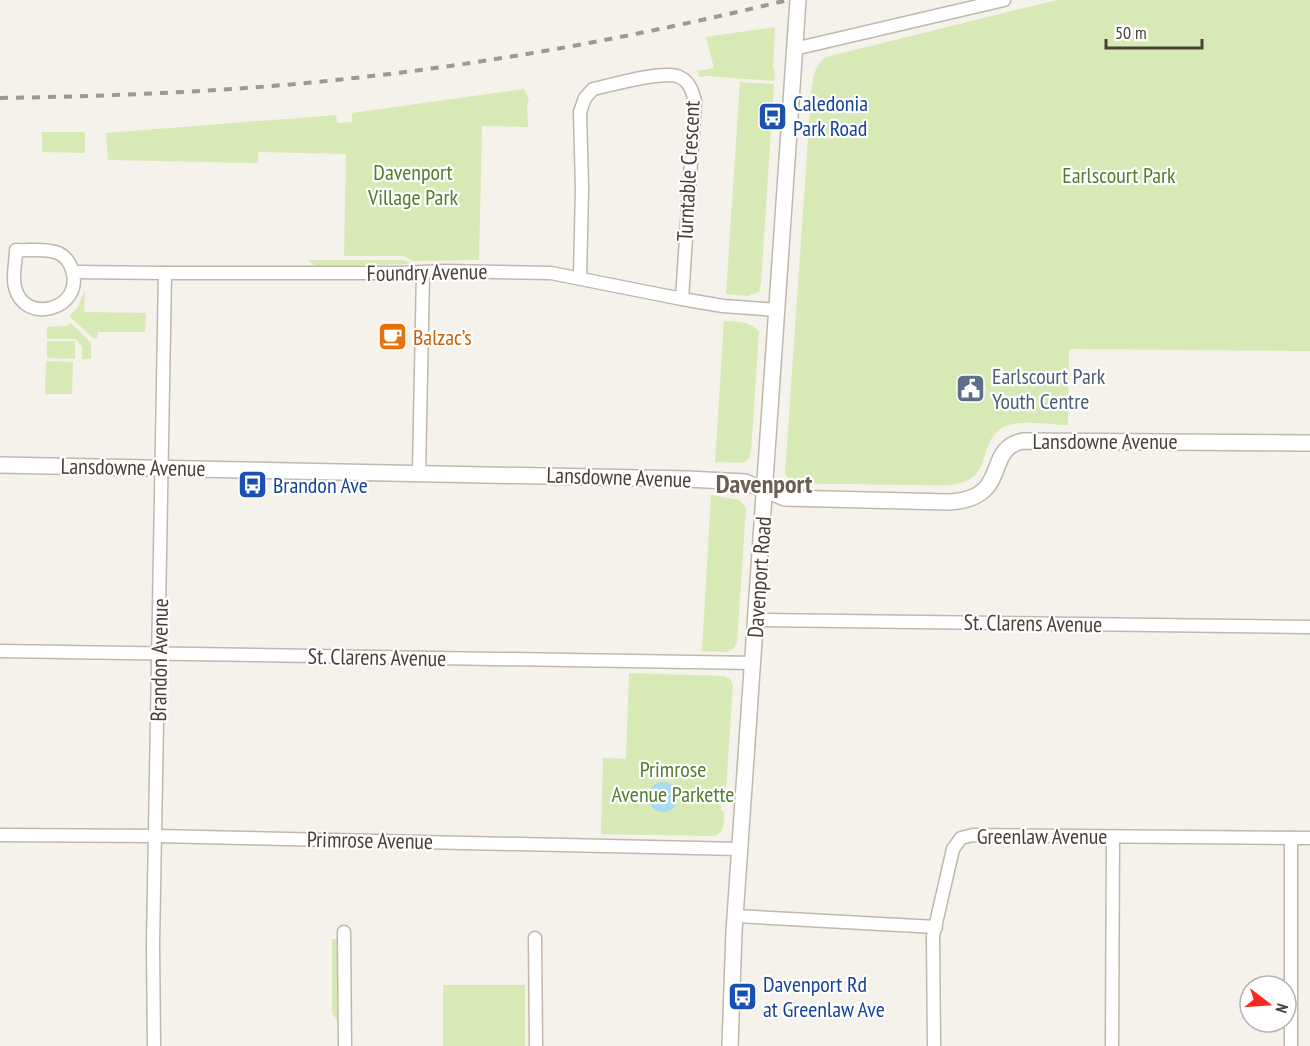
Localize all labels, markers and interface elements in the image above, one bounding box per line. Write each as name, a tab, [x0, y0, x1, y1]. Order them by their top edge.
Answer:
scale bar	[1106, 12, 1202, 50]
text: 50 m	[1115, 21, 1147, 44]
place label: Caledonia Park Road	[793, 89, 868, 142]
street label: Turntable Crescent	[670, 100, 706, 242]
bus stop icon: Caledonia Park Road	[756, 100, 788, 132]
park label: Davenport Village Park	[367, 158, 458, 211]
park label: Earlscourt Park	[1062, 161, 1176, 189]
street label: Foundry Avenue	[366, 257, 488, 287]
cafe icon: Balzac’s	[376, 321, 408, 353]
place label: Balzac’s	[413, 323, 472, 351]
place label: Earlscourt Park Youth Centre	[992, 362, 1106, 415]
public building icon: Earlscourt Park Youth Centre	[955, 373, 987, 405]
street label: Lansdowne Avenue	[1033, 427, 1177, 455]
street label: Lansdowne Avenue	[60, 452, 206, 482]
street label: Lansdowne Avenue	[546, 460, 692, 494]
district label: Davenport	[716, 467, 813, 500]
bus stop icon: Brandon Ave	[236, 469, 268, 501]
place label: Brandon Ave	[273, 471, 368, 499]
street label: Davenport Road	[741, 515, 777, 639]
street label: Brandon Avenue	[144, 598, 174, 722]
street label: St. Clarens Avenue	[964, 608, 1102, 638]
street label: St. Clarens Avenue	[308, 642, 446, 672]
park label: Primrose Avenue Parkette	[612, 755, 734, 808]
street label: Greenlaw Avenue	[977, 822, 1107, 850]
street label: Primrose Avenue	[307, 825, 433, 855]
place label: Davenport Rd at Greenlaw Ave	[763, 970, 885, 1023]
north arrow	[1238, 974, 1298, 1034]
bus stop icon: Davenport Rd at Greenlaw Ave	[726, 981, 758, 1013]
text: N	[1272, 1001, 1293, 1015]

